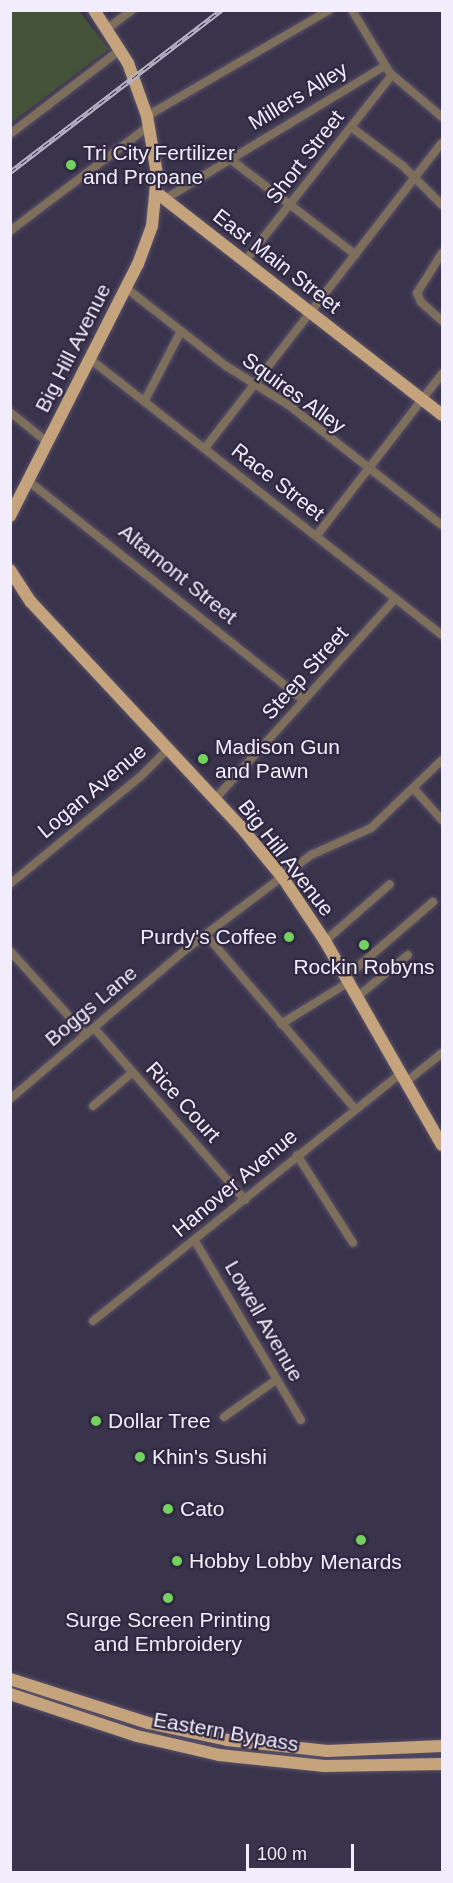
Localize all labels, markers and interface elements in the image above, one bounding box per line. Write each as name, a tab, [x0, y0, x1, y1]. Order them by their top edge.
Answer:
street label: Millers Alley	[244, 56, 352, 136]
street label: Short Street	[261, 105, 349, 209]
place label: Tri City Fertilizer and Propane	[83, 140, 235, 190]
marker: Tri City Fertilizer and Propane	[64, 158, 78, 172]
street label: East Main Street	[208, 203, 346, 319]
street label: Big Hill Avenue	[30, 279, 116, 417]
street label: Squires Alley	[237, 347, 351, 439]
street label: Race Street	[227, 438, 329, 526]
street label: Altamont Street	[114, 519, 242, 629]
street label: Steep Street	[257, 621, 353, 725]
place label: Madison Gun and Pawn	[215, 734, 340, 784]
street label: Logan Avenue	[32, 738, 152, 844]
marker: Madison Gun and Pawn	[196, 752, 210, 766]
street label: Big Hill Avenue	[232, 794, 340, 922]
place label: Purdy's Coffee	[140, 924, 277, 950]
marker: Purdy's Coffee	[282, 930, 296, 944]
marker: Rockin Robyns	[357, 938, 371, 952]
place label: Rockin Robyns	[293, 954, 435, 980]
street label: Boggs Lane	[40, 960, 142, 1052]
street label: Rice Court	[140, 1057, 226, 1147]
street label: Hanover Avenue	[167, 1123, 303, 1243]
street label: Lowell Avenue	[219, 1256, 309, 1386]
place label: Dollar Tree	[108, 1408, 211, 1434]
marker: Dollar Tree	[89, 1414, 103, 1428]
place label: Khin's Sushi	[152, 1444, 267, 1470]
marker: Khin's Sushi	[133, 1450, 147, 1464]
place label: Cato	[180, 1496, 224, 1522]
marker: Cato	[161, 1502, 175, 1516]
marker: Menards	[354, 1533, 368, 1547]
place label: Hobby Lobby	[189, 1548, 313, 1574]
place label: Menards	[320, 1549, 402, 1575]
marker: Hobby Lobby	[170, 1554, 184, 1568]
marker: Surge Screen Printing and Embroidery	[161, 1591, 175, 1605]
place label: Surge Screen Printing and Embroidery	[65, 1607, 271, 1657]
street label: Eastern Bypass	[151, 1707, 301, 1757]
scale bar	[249, 1832, 357, 1870]
text: 100 m	[257, 1844, 307, 1864]

